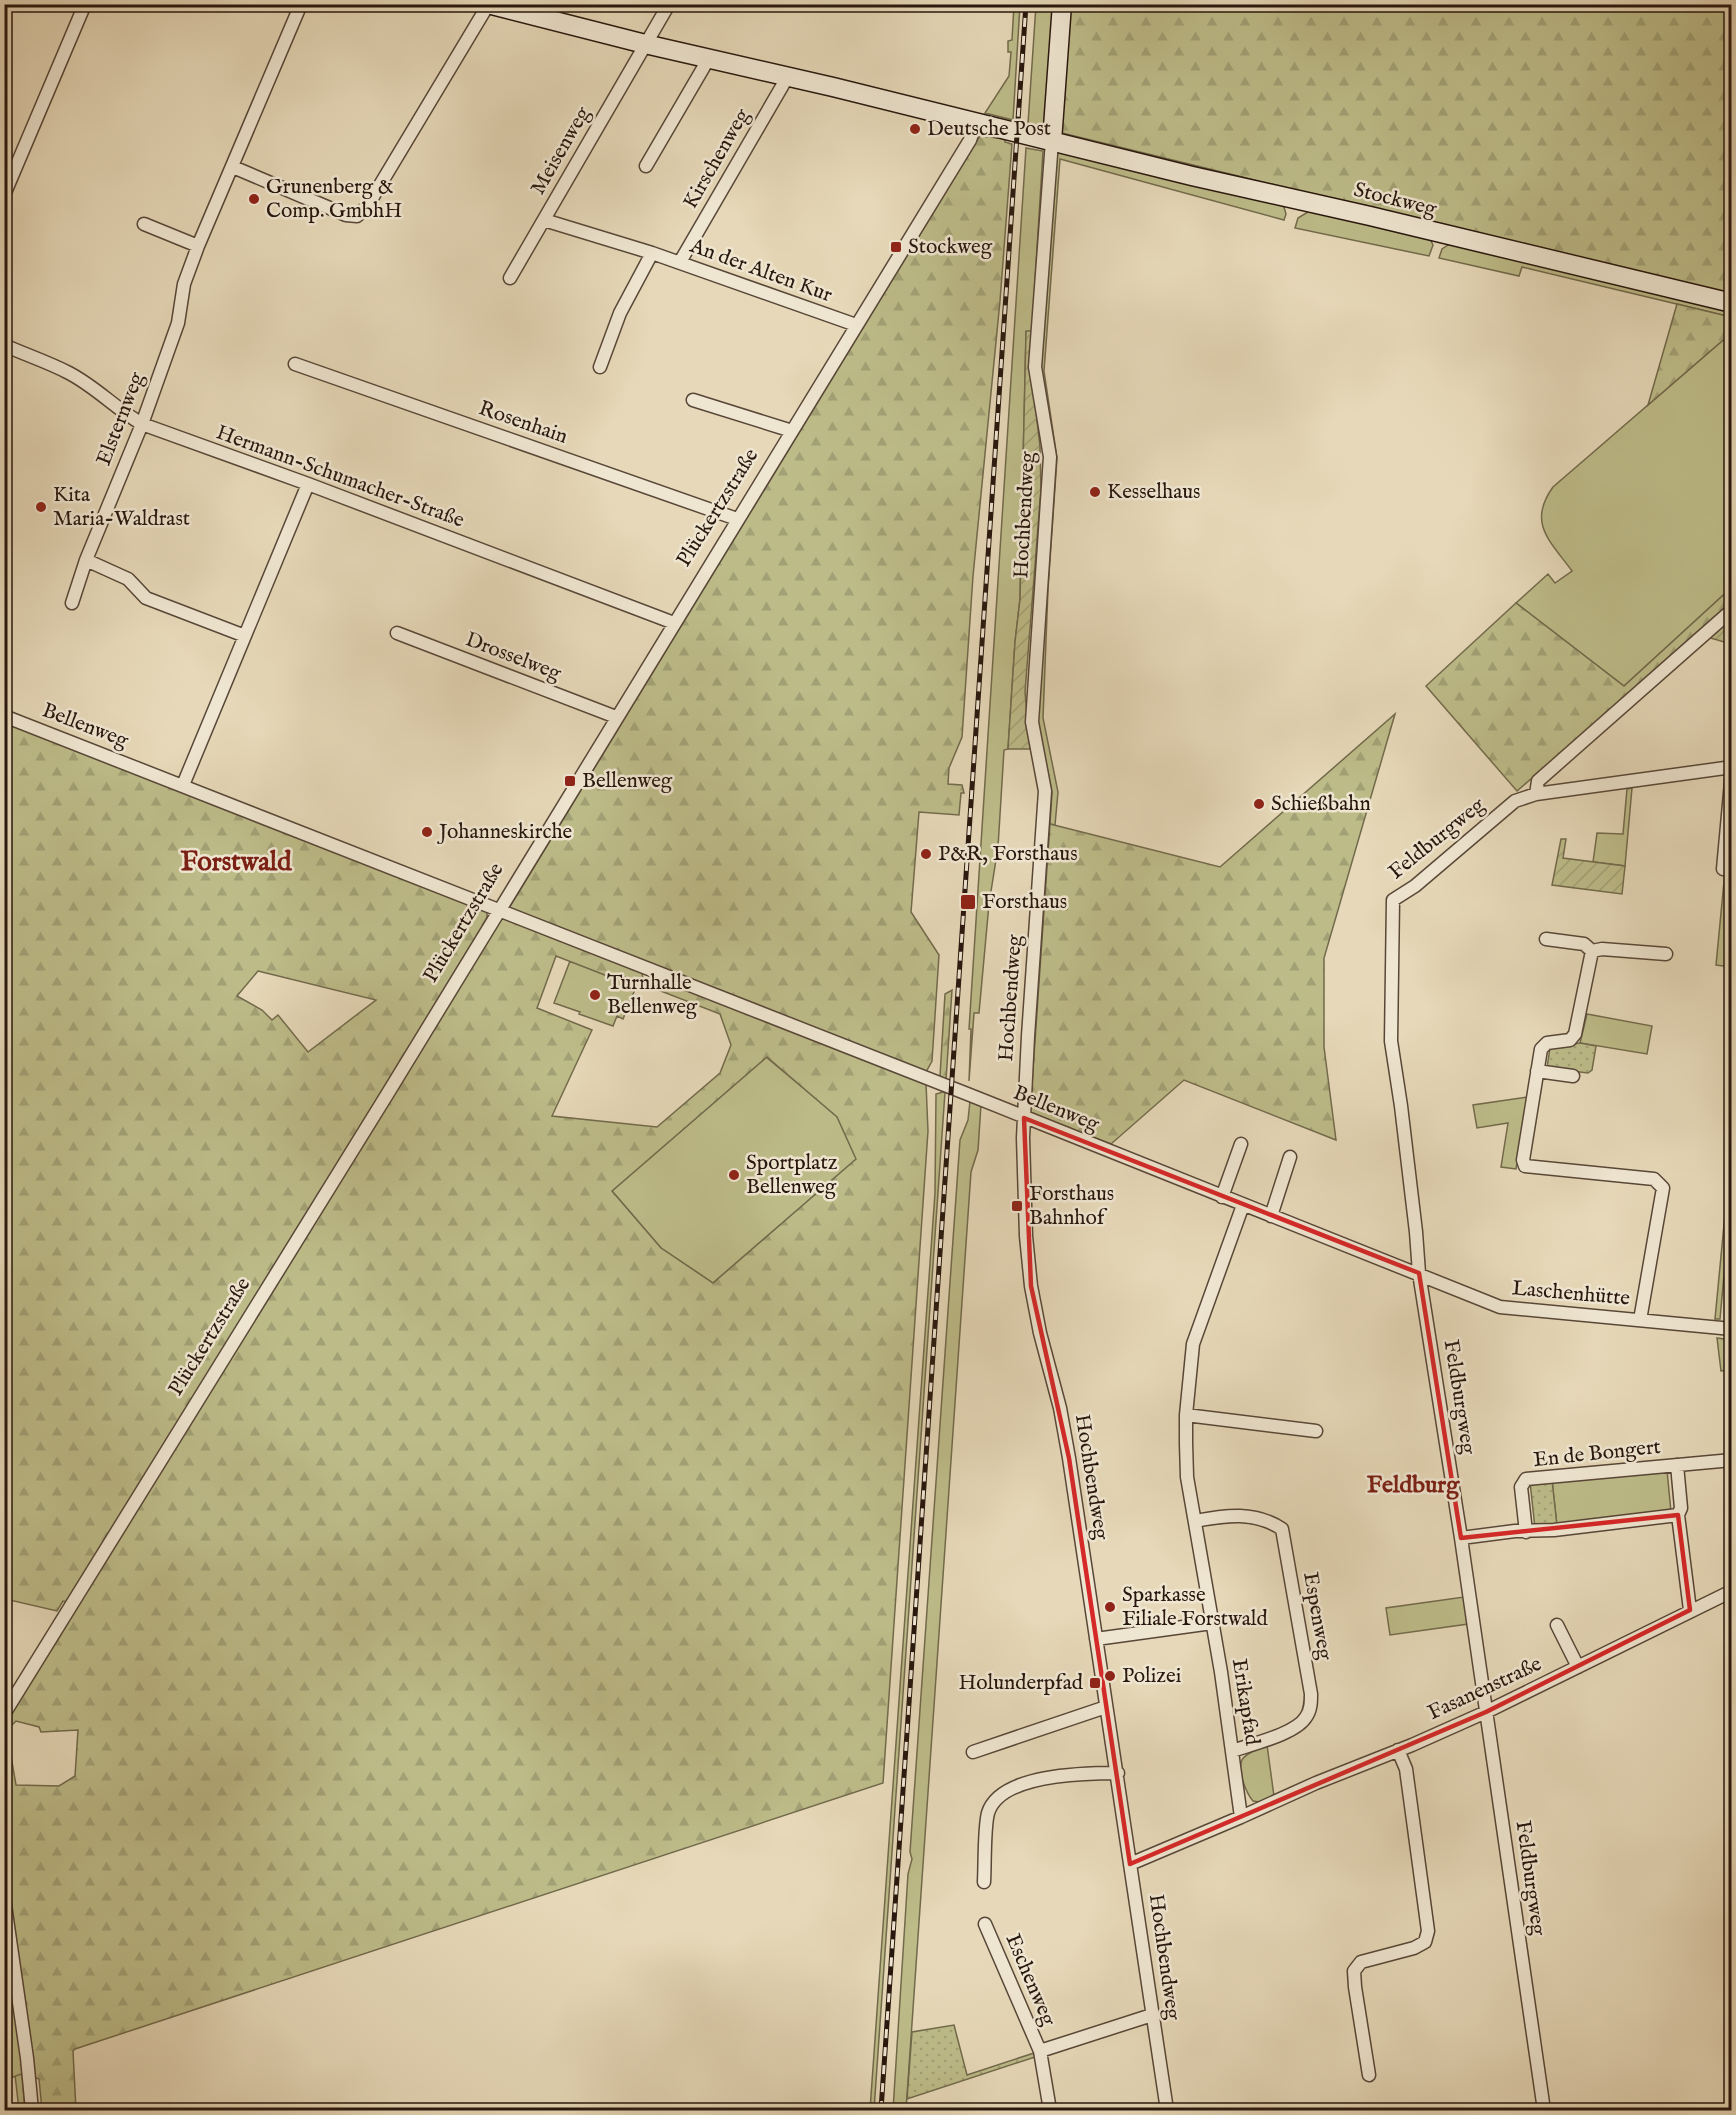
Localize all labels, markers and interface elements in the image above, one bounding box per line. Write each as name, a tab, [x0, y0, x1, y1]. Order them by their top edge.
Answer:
street label: Meisenweg	[525, 101, 597, 200]
street label: Kirschenweg	[677, 104, 757, 214]
place label: Deutsche Post	[927, 116, 1051, 143]
marker: Deutsche Post	[908, 122, 922, 136]
place label: Grunenberg & Comp. GmbhH	[266, 174, 402, 225]
street label: Stockweg	[1351, 177, 1440, 223]
marker: Grunenberg & Comp. GmbhH	[247, 192, 261, 206]
street label: An der Alten Kur	[685, 232, 836, 309]
place label: Stockweg	[908, 234, 993, 261]
marker: Stockweg	[889, 240, 903, 254]
street label: Elsternweg	[91, 368, 151, 470]
street label: Rosenhain	[475, 395, 571, 451]
street label: Hermann-Schumacher-Straße	[212, 420, 468, 535]
street label: Plückertzstraße	[671, 443, 765, 572]
street label: Hochbendweg	[1008, 450, 1042, 579]
place label: Kesselhaus	[1107, 479, 1201, 506]
place label: Kita Maria-Waldrast	[53, 482, 190, 533]
marker: Kesselhaus	[1088, 485, 1102, 499]
marker: Kita Maria-Waldrast	[34, 500, 48, 514]
street label: Drosselweg	[461, 626, 565, 688]
street label: Bellenweg	[38, 697, 133, 755]
place label: Bellenweg	[582, 768, 673, 795]
marker: Bellenweg	[563, 774, 577, 788]
place label: Schießbahn	[1271, 791, 1371, 818]
street label: Feldburgweg	[1383, 792, 1491, 886]
marker: Schießbahn	[1252, 797, 1266, 811]
place label: Johanneskirche	[437, 819, 573, 846]
marker: Johanneskirche	[420, 825, 434, 839]
place label: P&R, Forsthaus	[938, 841, 1078, 868]
district label: Forstwald	[180, 846, 292, 880]
marker: P&R, Forsthaus	[919, 847, 933, 861]
street label: Plückertzstraße	[418, 858, 510, 988]
place label: Forsthaus	[982, 889, 1067, 916]
marker: Forsthaus	[959, 893, 977, 911]
street label: Hochbendweg	[993, 933, 1029, 1062]
place label: Turnhalle Bellenweg	[607, 970, 698, 1021]
marker: Turnhalle Bellenweg	[588, 988, 602, 1002]
street label: Bellenweg	[1009, 1080, 1103, 1139]
place label: Sportplatz Bellenweg	[746, 1150, 838, 1201]
marker: Sportplatz Bellenweg	[727, 1168, 741, 1182]
place label: Forsthaus Bahnhof	[1029, 1181, 1114, 1232]
marker: Forsthaus Bahnhof	[1010, 1199, 1024, 1213]
street label: Plückertzstraße	[163, 1272, 257, 1401]
street label: Laschenhütte	[1511, 1275, 1631, 1313]
street label: Feldburgweg	[1437, 1338, 1481, 1457]
street label: Hochbendweg	[1068, 1412, 1114, 1542]
street label: En de Bongert	[1532, 1434, 1662, 1474]
district label: Feldburg	[1367, 1470, 1460, 1501]
street label: Espenweg	[1296, 1570, 1338, 1663]
place label: Sparkasse Filiale Forstwald	[1122, 1582, 1269, 1633]
marker: Sparkasse Filiale Forstwald	[1103, 1600, 1117, 1614]
street label: Fasanenstraße	[1424, 1651, 1546, 1727]
street label: Erikapfad	[1225, 1657, 1265, 1748]
place label: Polizei	[1122, 1663, 1181, 1690]
marker: Polizei	[1103, 1669, 1117, 1683]
place label: Holunderpfad	[959, 1670, 1084, 1697]
marker: Holunderpfad	[1088, 1676, 1102, 1690]
street label: Feldburgweg	[1509, 1819, 1552, 1938]
street label: Hochbendweg	[1142, 1892, 1186, 2022]
street label: Eschenweg	[999, 1930, 1062, 2031]

